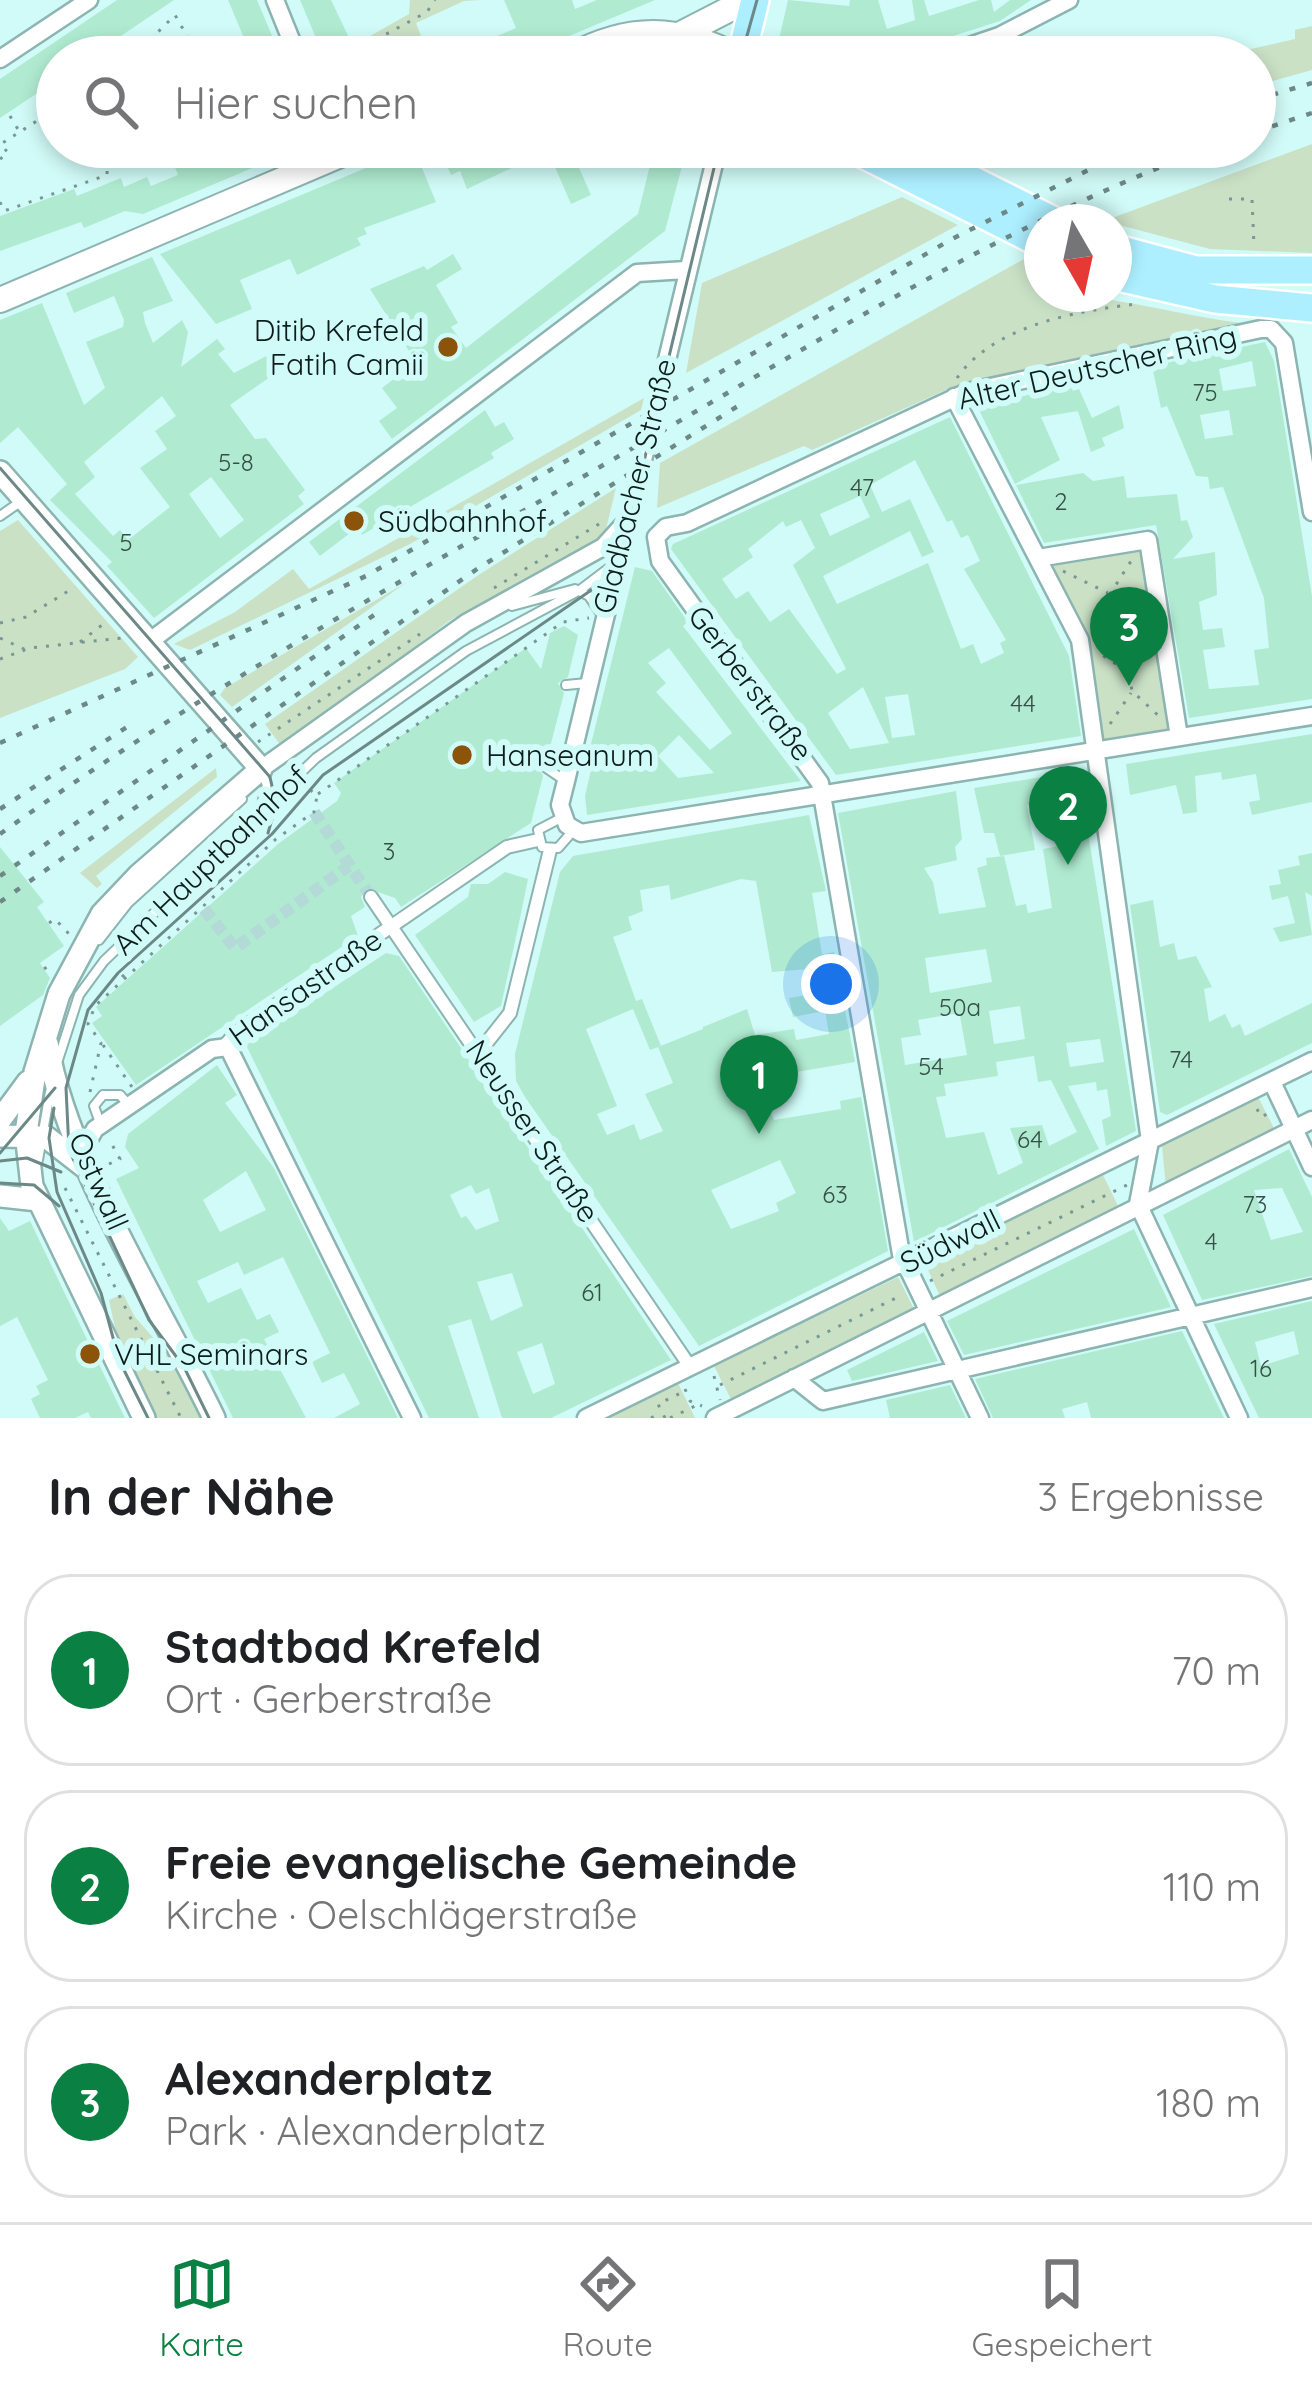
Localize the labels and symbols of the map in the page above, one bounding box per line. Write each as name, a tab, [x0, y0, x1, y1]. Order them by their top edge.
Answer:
north arrow	[1024, 204, 1132, 312]
place label: Ditib Krefeld Fatih Camii	[254, 311, 424, 383]
street label: Alter Deutscher Ring	[954, 316, 1240, 418]
marker: Ditib Krefeld Fatih Camii	[435, 334, 461, 360]
street label: Gladbacher Straße	[584, 355, 684, 617]
house number: 75	[1192, 377, 1218, 407]
house number: 5-8	[218, 447, 254, 477]
house number: 47	[850, 472, 874, 502]
house number: 2	[1054, 486, 1068, 516]
place label: Südbahnhof	[378, 502, 547, 540]
marker: Südbahnhof	[341, 508, 367, 534]
house number: 5	[119, 527, 133, 557]
pin: 3	[1090, 587, 1168, 686]
street label: Gerberstraße	[680, 598, 822, 768]
house number: 44	[1010, 688, 1036, 718]
place label: Hanseanum	[486, 736, 654, 774]
marker: Hanseanum	[449, 742, 475, 768]
street label: Am Hauptbahnhof	[105, 757, 316, 963]
pin: 2	[1029, 766, 1107, 865]
house number: 3	[383, 836, 395, 866]
street label: Hansastraße	[221, 920, 389, 1054]
your location	[801, 954, 861, 1014]
house number: 50a	[939, 992, 981, 1022]
street label: Neusser Straße	[458, 1032, 608, 1230]
pin: 1	[720, 1035, 798, 1134]
house number: 74	[1169, 1044, 1193, 1074]
house number: 54	[918, 1051, 944, 1081]
house number: 64	[1017, 1124, 1043, 1154]
street label: Ostwall	[61, 1126, 137, 1236]
house number: 63	[822, 1179, 848, 1209]
house number: 73	[1243, 1189, 1267, 1219]
street label: Südwall	[894, 1201, 1006, 1281]
house number: 4	[1205, 1226, 1217, 1256]
house number: 61	[581, 1277, 603, 1307]
place label: VHL Seminars	[114, 1335, 308, 1373]
marker: VHL Seminars	[77, 1341, 103, 1367]
house number: 16	[1250, 1353, 1272, 1383]

